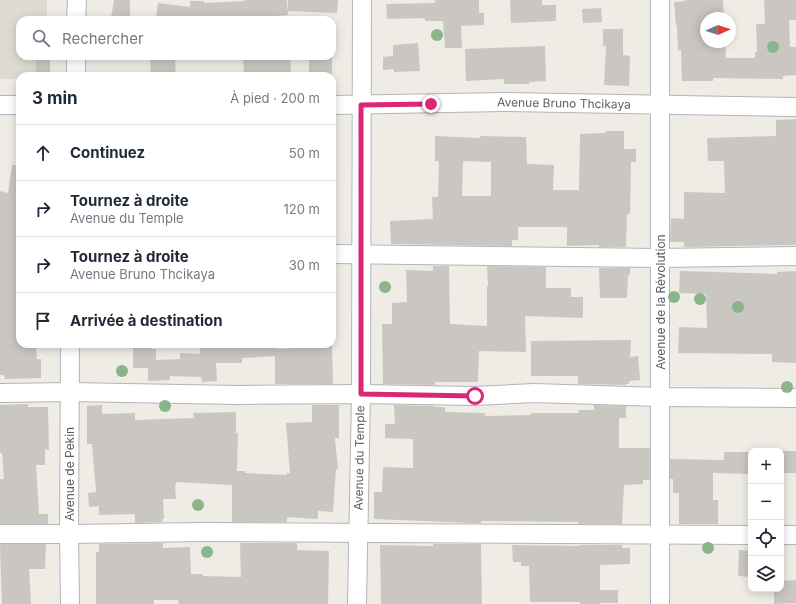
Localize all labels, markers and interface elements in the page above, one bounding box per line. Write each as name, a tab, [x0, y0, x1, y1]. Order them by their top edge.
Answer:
north arrow	[700, 12, 736, 48]
search box	[16, 16, 336, 60]
icon: search	[30, 27, 52, 49]
text: Rechercher	[62, 29, 144, 48]
text: 3 min	[32, 88, 78, 108]
text: À pied · 200 m	[230, 90, 320, 106]
street label: Avenue Bruno Thcikaya	[497, 94, 631, 112]
route end	[422, 95, 440, 113]
icon: ahead	[32, 142, 54, 164]
text: Continuez	[70, 143, 145, 162]
text: 50 m	[289, 145, 320, 161]
text: Tournez à droite	[70, 191, 189, 210]
icon: right	[32, 198, 54, 220]
text: 120 m	[284, 201, 320, 217]
text: Avenue du Temple	[70, 210, 184, 226]
street label: Avenue de la Révolution	[653, 234, 668, 370]
text: Tournez à droite	[70, 247, 189, 266]
icon: right	[32, 254, 54, 276]
text: 30 m	[289, 257, 320, 273]
text: Avenue Bruno Thcikaya	[70, 266, 215, 282]
icon: arrive	[32, 310, 54, 332]
text: Arrivée à destination	[70, 311, 223, 330]
route start	[466, 387, 484, 405]
street label: Avenue du Temple	[351, 405, 367, 511]
street label: Avenue de Pekin	[62, 427, 77, 521]
map controls	[748, 448, 784, 592]
button: +	[748, 448, 784, 484]
button: −	[748, 484, 784, 520]
button: locate	[748, 520, 784, 556]
button: layers	[748, 556, 784, 592]

